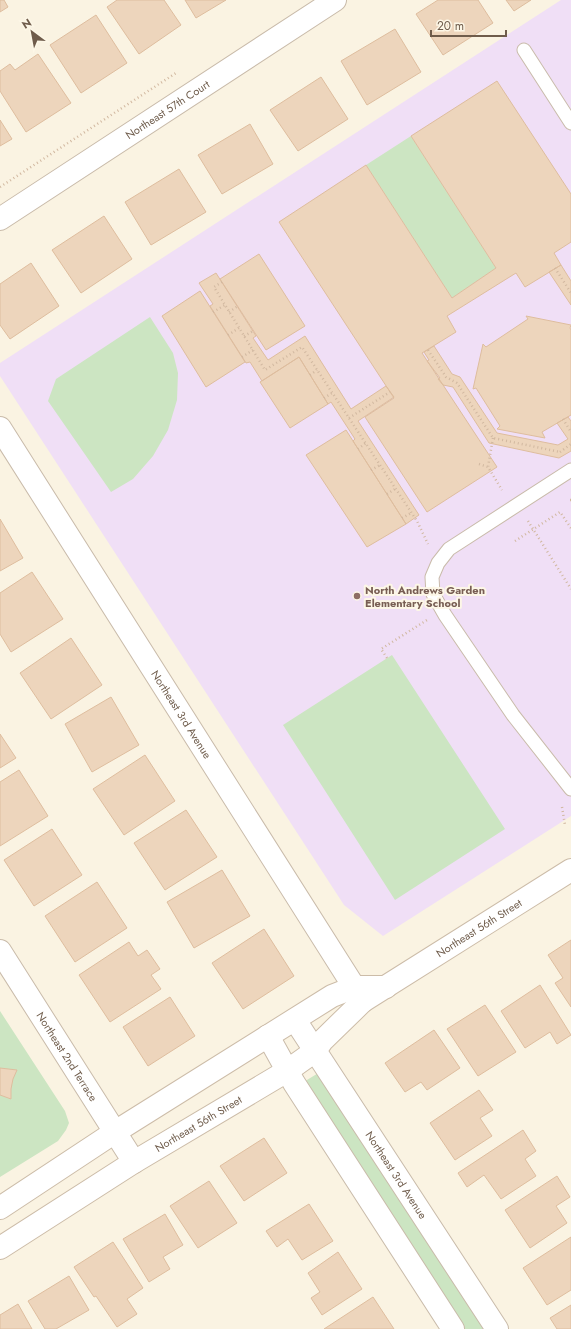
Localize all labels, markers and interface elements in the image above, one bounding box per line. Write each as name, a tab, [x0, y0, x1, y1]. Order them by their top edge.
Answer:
north arrow	[12, 12, 52, 52]
scale bar	[431, 12, 506, 38]
text: N	[19, 14, 35, 33]
text: 20 m	[437, 17, 464, 35]
street label: Northeast 57th Court	[122, 76, 213, 143]
place label: North Andrews Garden Elementary School	[365, 582, 485, 611]
marker: North Andrews Garden Elementary School	[352, 591, 362, 601]
street label: Northeast 3rd Avenue	[147, 667, 216, 762]
street label: Northeast 56th Street	[433, 895, 525, 961]
street label: Northeast 2nd Terrace	[33, 1009, 102, 1105]
street label: Northeast 56th Street	[152, 1091, 245, 1156]
street label: Northeast 3rd Avenue	[362, 1128, 431, 1222]

